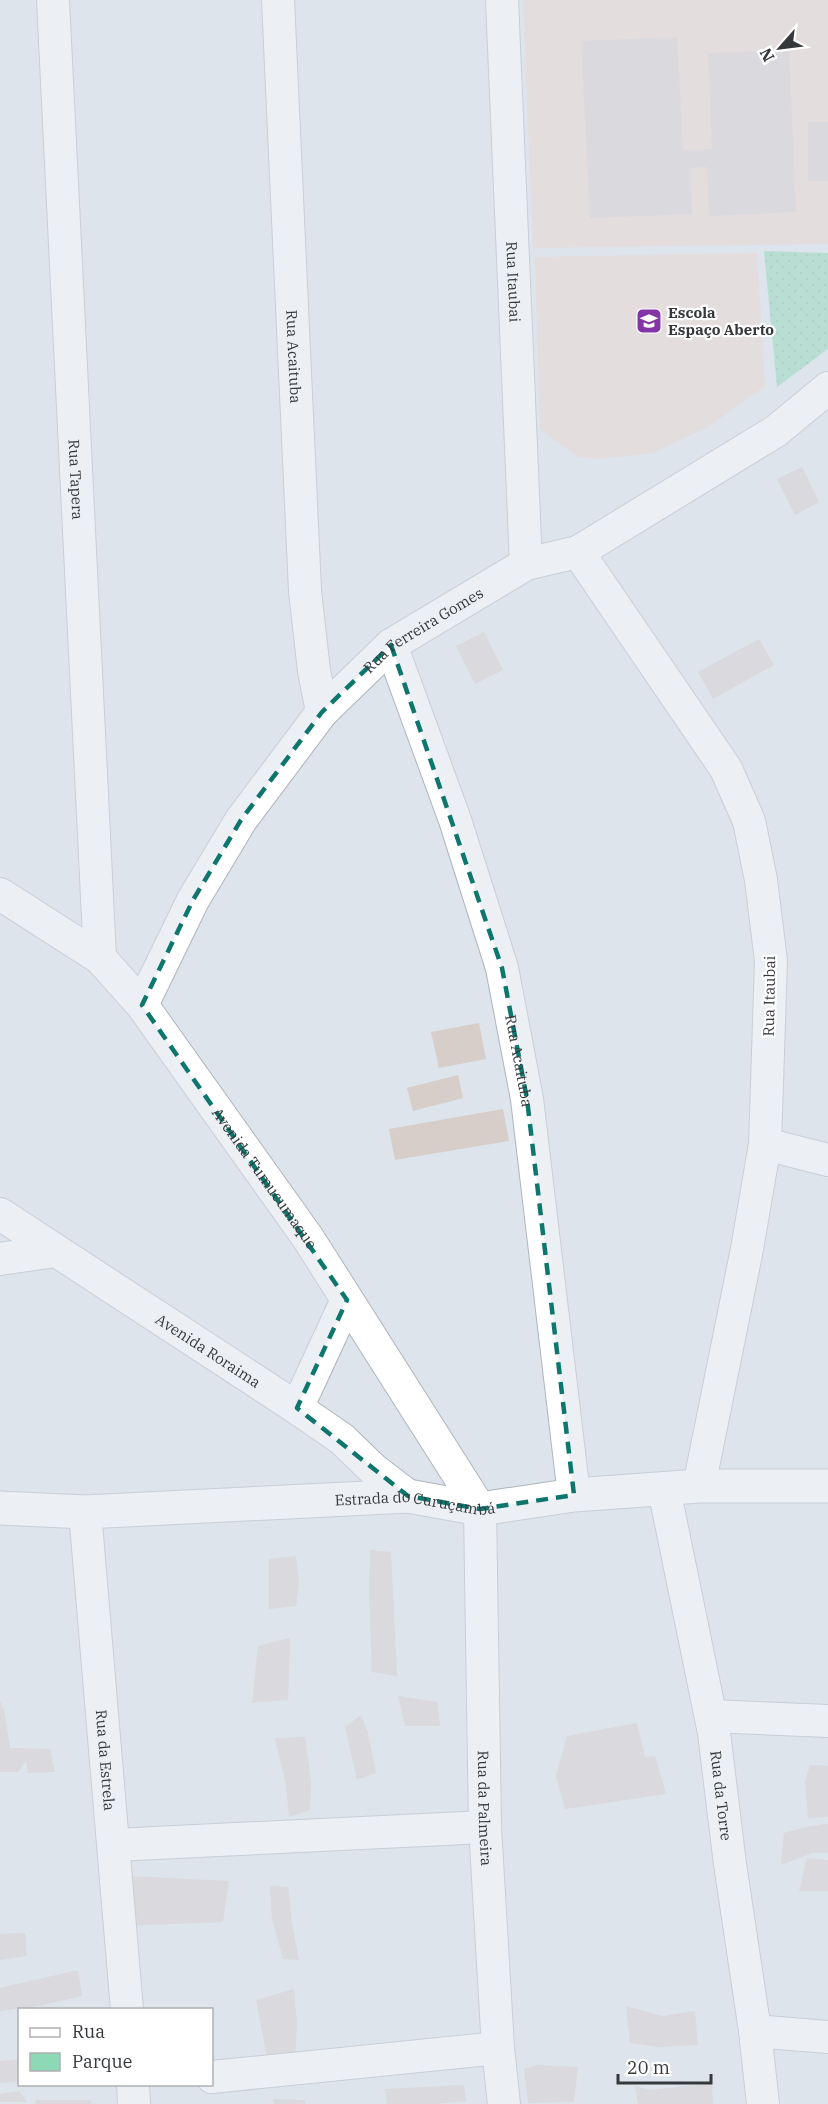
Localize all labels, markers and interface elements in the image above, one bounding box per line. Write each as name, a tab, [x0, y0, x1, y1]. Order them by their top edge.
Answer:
north arrow	[750, 18, 810, 78]
text: N	[755, 45, 779, 65]
street label: Rua Itaubai	[503, 241, 525, 323]
place label: Escola Espaço Aberto	[668, 303, 774, 339]
school or university icon: Escola Espaço Aberto	[634, 306, 664, 336]
street label: Rua Acaituba	[283, 309, 306, 404]
street label: Rua Tapera	[65, 439, 88, 520]
street label: Rua Ferreira Gomes	[359, 583, 486, 677]
street label: Rua Itaubai	[759, 955, 779, 1037]
street label: Rua Acaituba	[502, 1013, 537, 1108]
street label: Avenida Tumucumaque	[208, 1103, 322, 1252]
street label: Avenida Roraima	[152, 1309, 264, 1391]
street label: Estrada do Curuçambá	[334, 1486, 496, 1519]
street label: Rua da Estrela	[92, 1709, 120, 1811]
street label: Rua da Torre	[707, 1749, 737, 1842]
street label: Rua da Palmeira	[474, 1750, 497, 1866]
legend	[18, 2008, 213, 2086]
text: Rua	[72, 2020, 105, 2043]
scale bar	[618, 2047, 711, 2085]
text: Parque	[72, 2050, 132, 2073]
text: 20 m	[627, 2056, 670, 2079]

